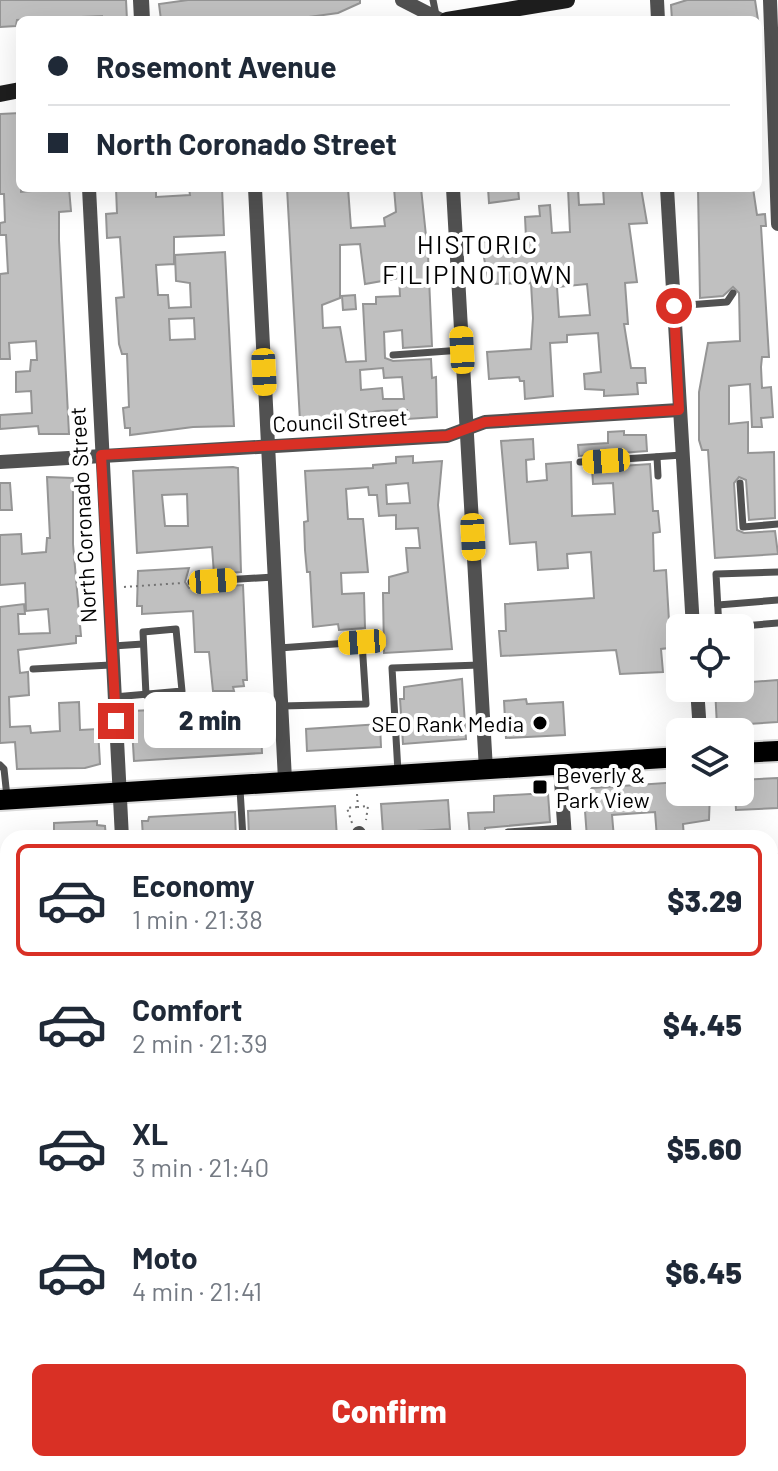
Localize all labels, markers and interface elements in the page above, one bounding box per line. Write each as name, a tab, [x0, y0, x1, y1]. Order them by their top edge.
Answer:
text: Rosemont Avenue	[96, 48, 337, 84]
text: North Coronado Street	[96, 125, 397, 161]
district label: HISTORIC FILIPINOTOWN	[382, 228, 574, 289]
route start	[656, 288, 692, 324]
car	[449, 325, 475, 375]
car	[251, 347, 277, 397]
street label: Council Street	[272, 403, 408, 437]
street label: North Coronado Street	[63, 406, 101, 624]
car	[581, 447, 631, 475]
car	[460, 512, 486, 562]
car	[188, 567, 238, 595]
map controls	[666, 614, 754, 806]
button: locate	[666, 614, 754, 702]
car	[337, 628, 387, 656]
callout: 2 min	[144, 693, 276, 749]
route end	[98, 703, 134, 739]
text: 2 min	[179, 704, 241, 735]
place label: SEO Rank Media	[371, 710, 524, 736]
marker: SEO Rank Media	[531, 714, 549, 732]
button: layers	[666, 718, 754, 806]
place label: Beverly & Park View	[556, 761, 650, 812]
marker: Beverly & Park View	[531, 778, 549, 796]
icon: car	[36, 864, 108, 936]
text: Economy	[132, 867, 255, 903]
text: $3.29	[667, 882, 742, 918]
text: 1 min · 21:38	[132, 903, 263, 934]
icon: car	[36, 988, 108, 1060]
text: Comfort	[132, 991, 242, 1027]
text: $4.45	[663, 1006, 742, 1042]
text: 2 min · 21:39	[132, 1027, 268, 1058]
icon: car	[36, 1112, 108, 1184]
text: XL	[132, 1115, 168, 1151]
text: $5.60	[667, 1130, 742, 1166]
text: 3 min · 21:40	[132, 1151, 269, 1182]
icon: car	[36, 1236, 108, 1308]
text: Moto	[132, 1239, 198, 1275]
text: $6.45	[665, 1254, 742, 1290]
text: 4 min · 21:41	[132, 1275, 262, 1306]
button: Confirm	[32, 1364, 746, 1456]

